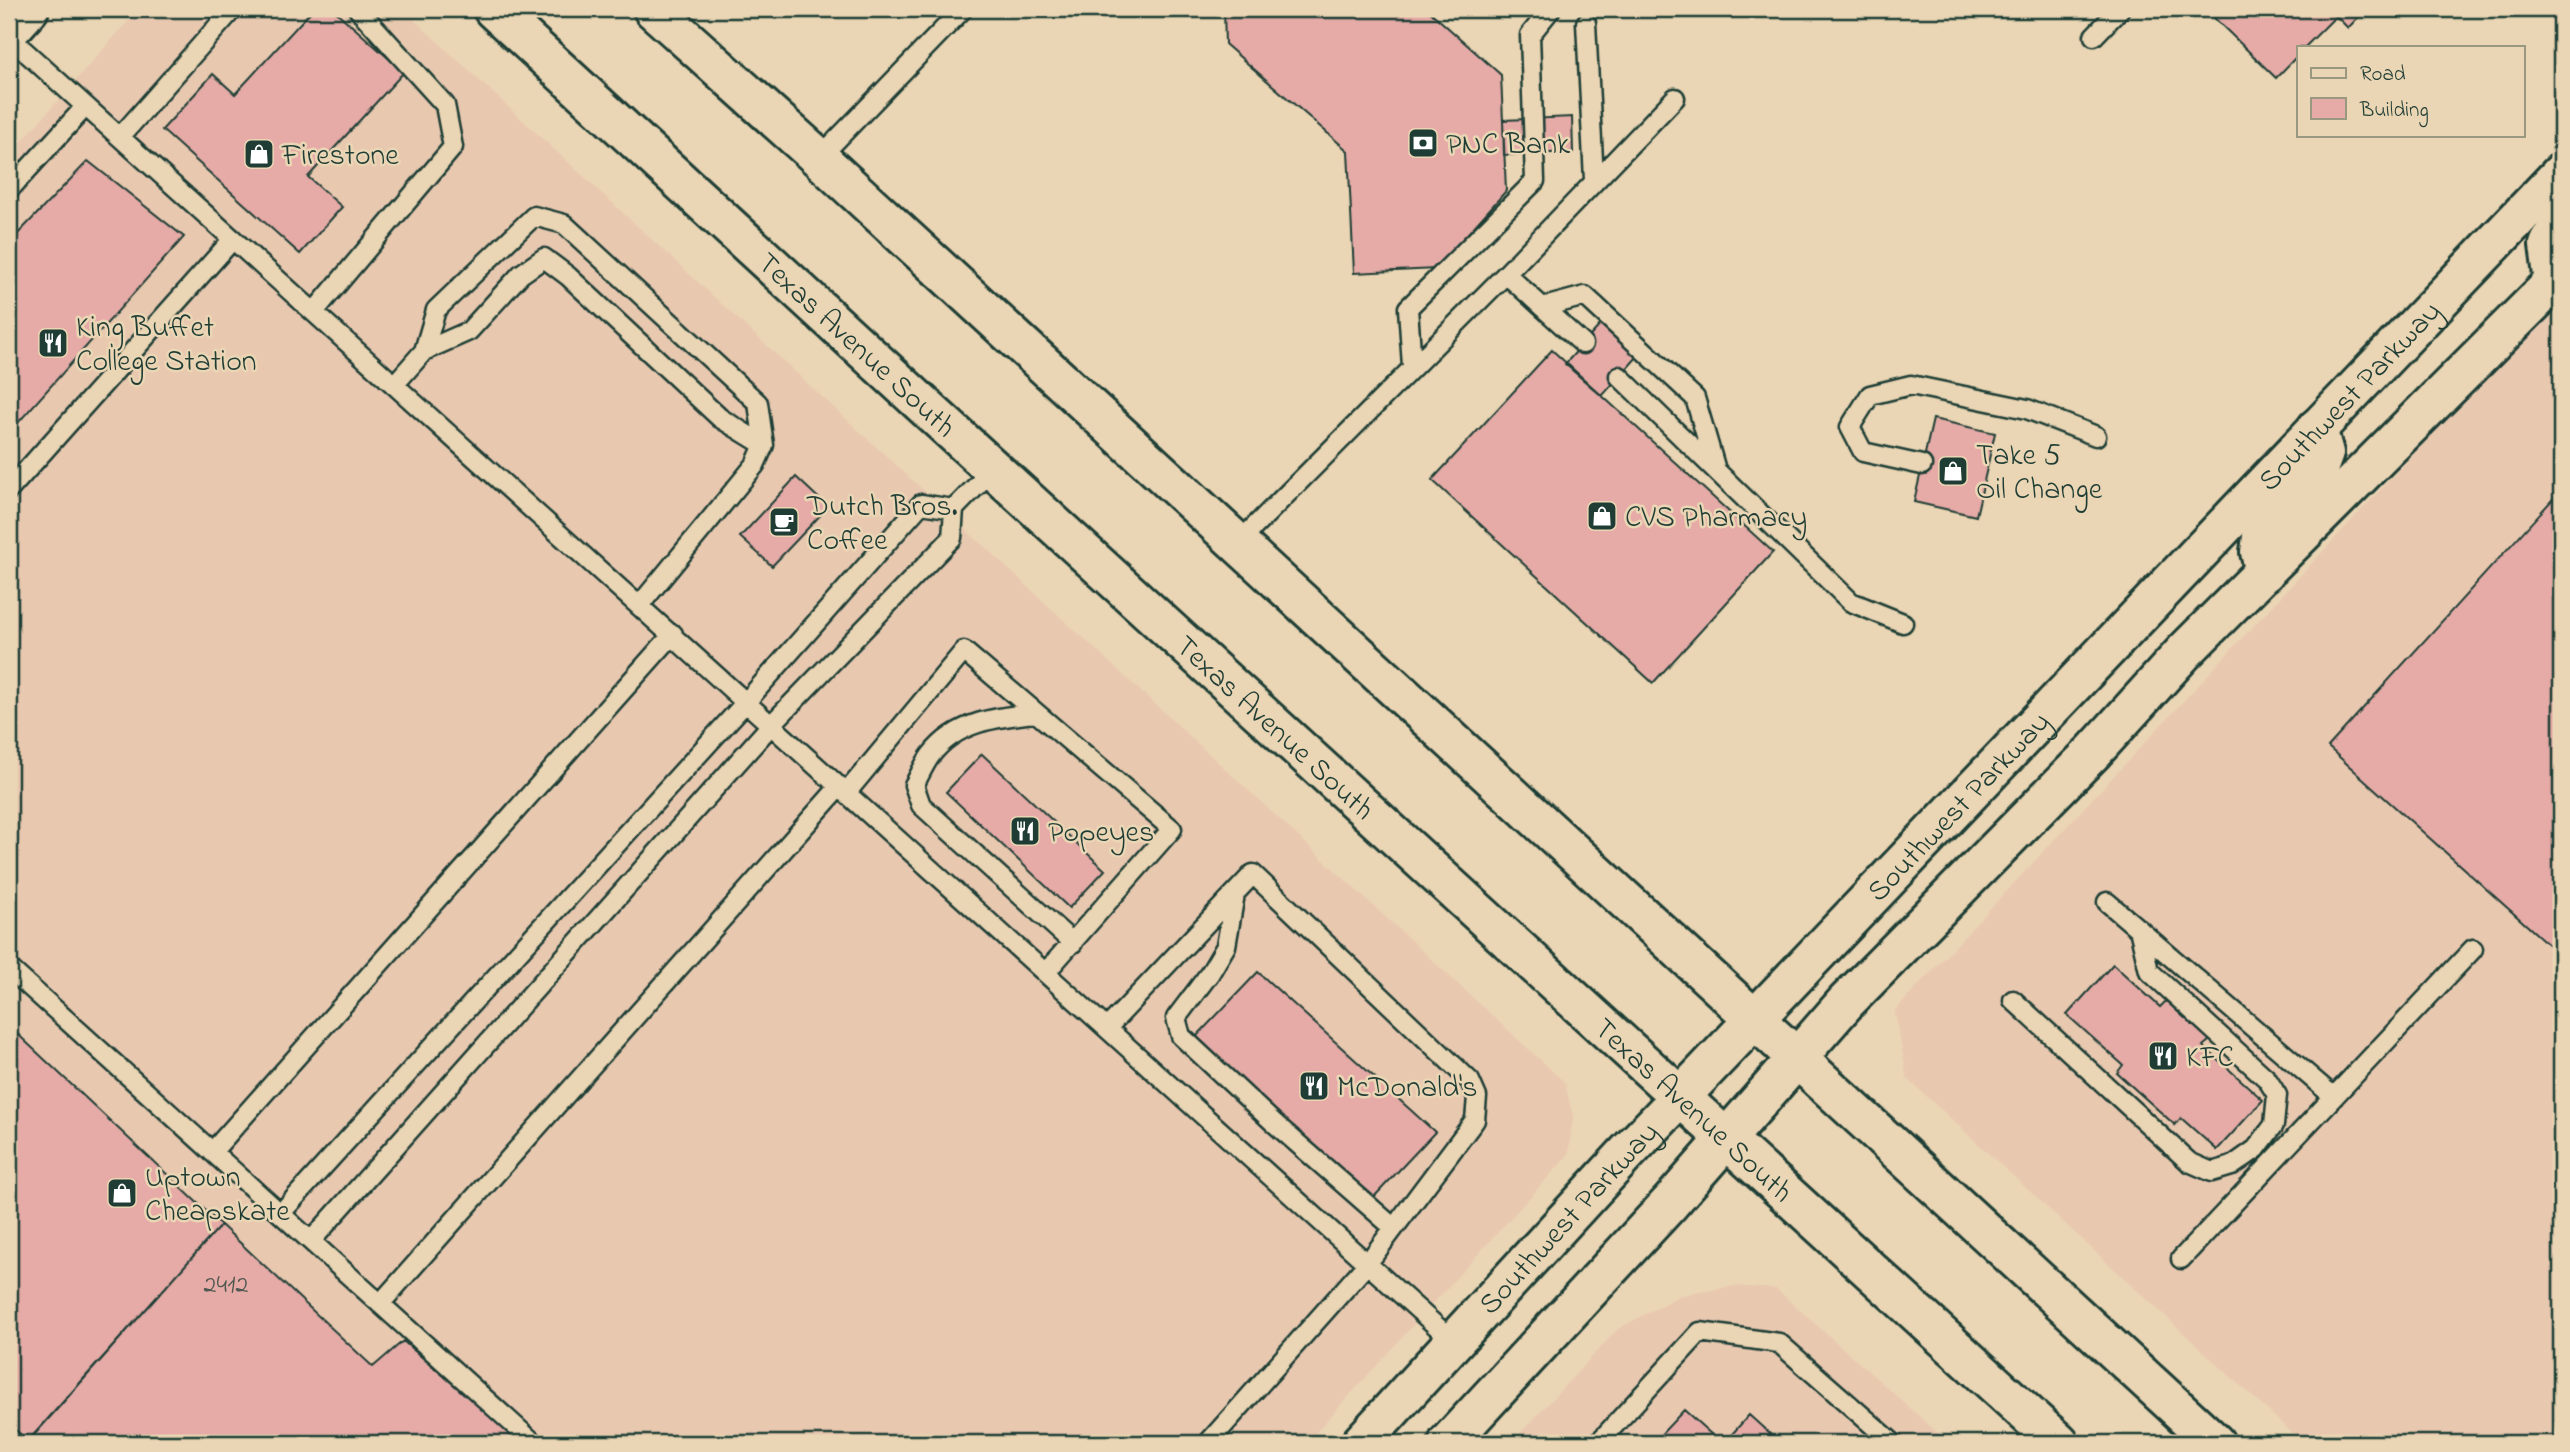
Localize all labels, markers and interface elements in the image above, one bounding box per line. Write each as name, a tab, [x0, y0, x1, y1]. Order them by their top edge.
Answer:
legend	[2297, 46, 2524, 136]
text: Road	[2360, 60, 2406, 90]
text: Building	[2359, 96, 2429, 128]
place label: PNC Bank	[1446, 124, 1571, 168]
bank icon: PNC Bank	[1406, 126, 1440, 160]
place label: Firestone	[281, 135, 399, 179]
shop icon: Firestone	[242, 137, 276, 171]
street label: Texas Avenue South	[746, 243, 965, 449]
street label: Southwest Parkway	[2249, 292, 2453, 503]
place label: King Buffet College Station	[76, 307, 257, 385]
restaurant icon: King Buffet College Station	[36, 326, 70, 360]
place label: Take 5 Oil Change	[1976, 435, 2103, 513]
shop icon: Take 5 Oil Change	[1936, 454, 1970, 488]
place label: Dutch Bros. Coffee	[806, 486, 958, 564]
place label: CVS Pharmacy	[1625, 497, 1807, 541]
shop icon: CVS Pharmacy	[1585, 499, 1619, 533]
cafe icon: Dutch Bros. Coffee	[767, 505, 801, 539]
street label: Texas Avenue South	[1164, 626, 1383, 832]
street label: Southwest Parkway	[1858, 703, 2062, 913]
place label: Popeyes	[1048, 812, 1154, 856]
restaurant icon: Popeyes	[1008, 814, 1042, 848]
street label: Texas Avenue South	[1582, 1009, 1802, 1215]
place label: KFC	[2186, 1037, 2234, 1081]
restaurant icon: KFC	[2146, 1039, 2180, 1073]
place label: McDonald's	[1337, 1067, 1477, 1111]
restaurant icon: McDonald's	[1297, 1069, 1331, 1103]
street label: Southwest Parkway	[1470, 1113, 1671, 1326]
place label: Uptown Cheapskate	[145, 1157, 290, 1235]
shop icon: Uptown Cheapskate	[105, 1176, 139, 1210]
house number: 2412	[204, 1267, 248, 1305]

